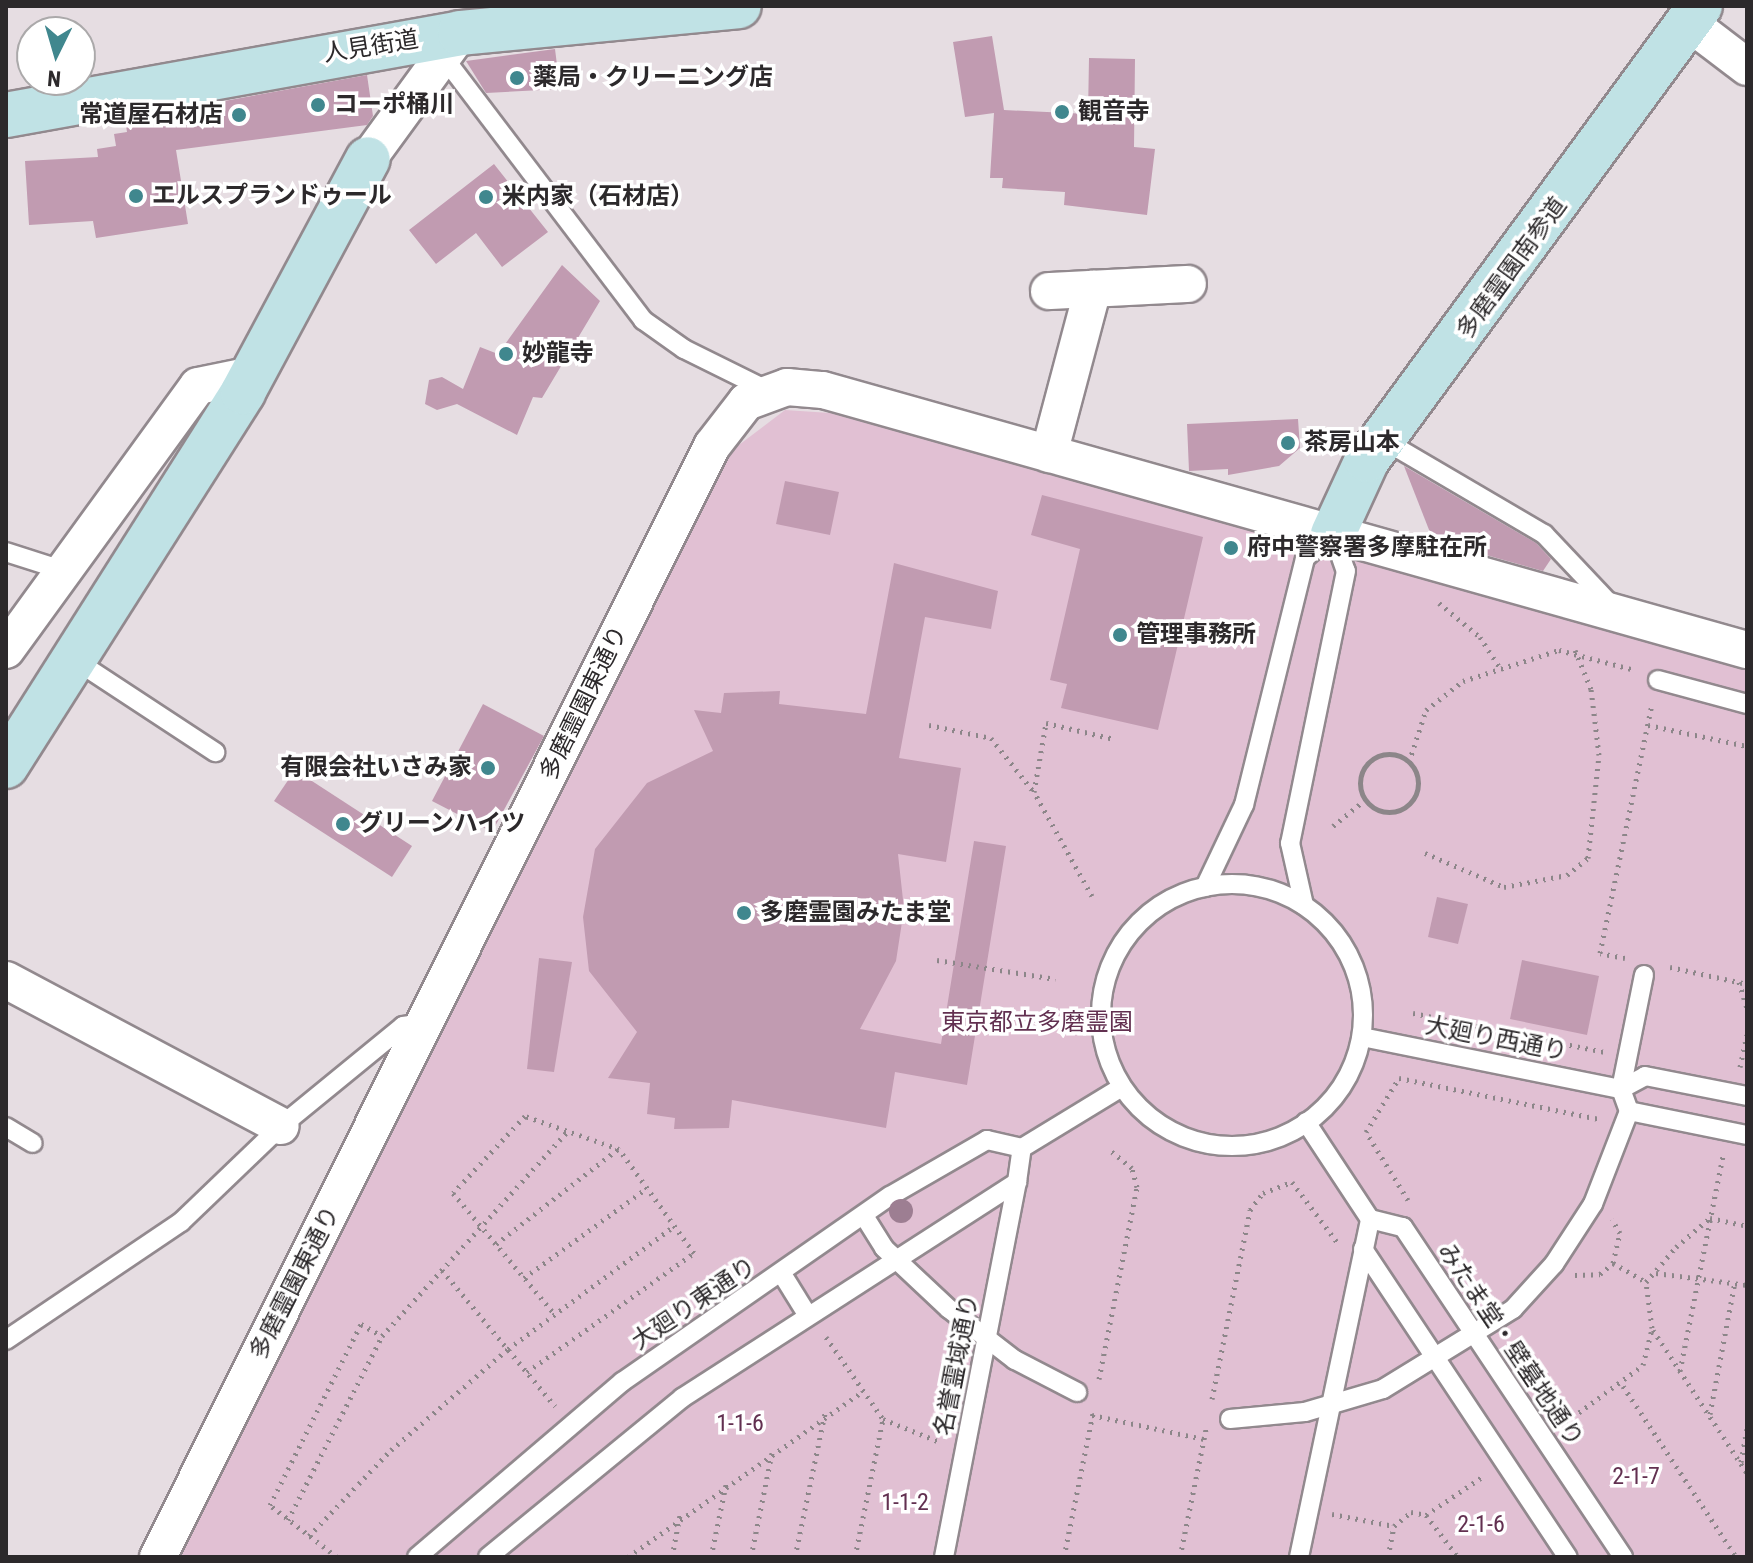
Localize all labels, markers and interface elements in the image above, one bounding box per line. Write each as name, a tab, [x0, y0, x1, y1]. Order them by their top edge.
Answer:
north arrow	[16, 16, 96, 96]
street label: 人見街道	[321, 25, 421, 69]
place label: 薬局・クリーニング店	[533, 64, 773, 92]
text: N	[46, 65, 62, 91]
marker: 薬局・クリーニング店	[508, 69, 526, 87]
place label: コーポ桶川	[334, 91, 454, 119]
marker: コーポ桶川	[309, 96, 327, 114]
place label: 観音寺	[1078, 98, 1150, 126]
place label: 常道屋石材店	[79, 101, 223, 129]
marker: 観音寺	[1053, 103, 1071, 121]
marker: 常道屋石材店	[230, 106, 248, 124]
place label: エルスプランドゥール	[152, 182, 392, 210]
place label: 米内家（石材店）	[502, 183, 694, 211]
marker: エルスプランドゥール	[127, 187, 145, 205]
marker: 米内家（石材店）	[477, 188, 495, 206]
street label: 多磨霊園南参道	[1451, 192, 1573, 344]
place label: 妙龍寺	[522, 340, 594, 368]
marker: 妙龍寺	[497, 345, 515, 363]
place label: 茶房山本	[1304, 429, 1400, 457]
marker: 茶房山本	[1279, 434, 1297, 452]
place label: 府中警察署多摩駐在所	[1247, 534, 1487, 562]
marker: 府中警察署多摩駐在所	[1222, 539, 1240, 557]
street label: 多磨霊園東通り	[534, 621, 634, 785]
place label: 管理事務所	[1136, 621, 1256, 649]
marker: 管理事務所	[1111, 626, 1129, 644]
place label: 有限会社いさみ家	[280, 754, 472, 782]
marker: 有限会社いさみ家	[479, 759, 497, 777]
place label: グリーンハイツ	[359, 810, 527, 838]
marker: グリーンハイツ	[334, 815, 352, 833]
place label: 多磨霊園みたま堂	[760, 899, 952, 927]
marker: 多磨霊園みたま堂	[735, 904, 753, 922]
park label: 東京都立多磨霊園	[941, 1009, 1133, 1037]
street label: 大廻り西通り	[1423, 1011, 1569, 1067]
street label: 多磨霊園東通り	[244, 1202, 346, 1364]
street label: みたま堂・壁墓地通り	[1431, 1237, 1589, 1453]
street label: 大廻り東通り	[626, 1252, 762, 1356]
street label: 名誉霊域通り	[929, 1292, 985, 1438]
park label: 1-1-6	[716, 1410, 764, 1438]
park label: 2-1-7	[1612, 1463, 1660, 1491]
park label: 1-1-2	[881, 1489, 929, 1517]
park label: 2-1-6	[1457, 1511, 1505, 1539]

